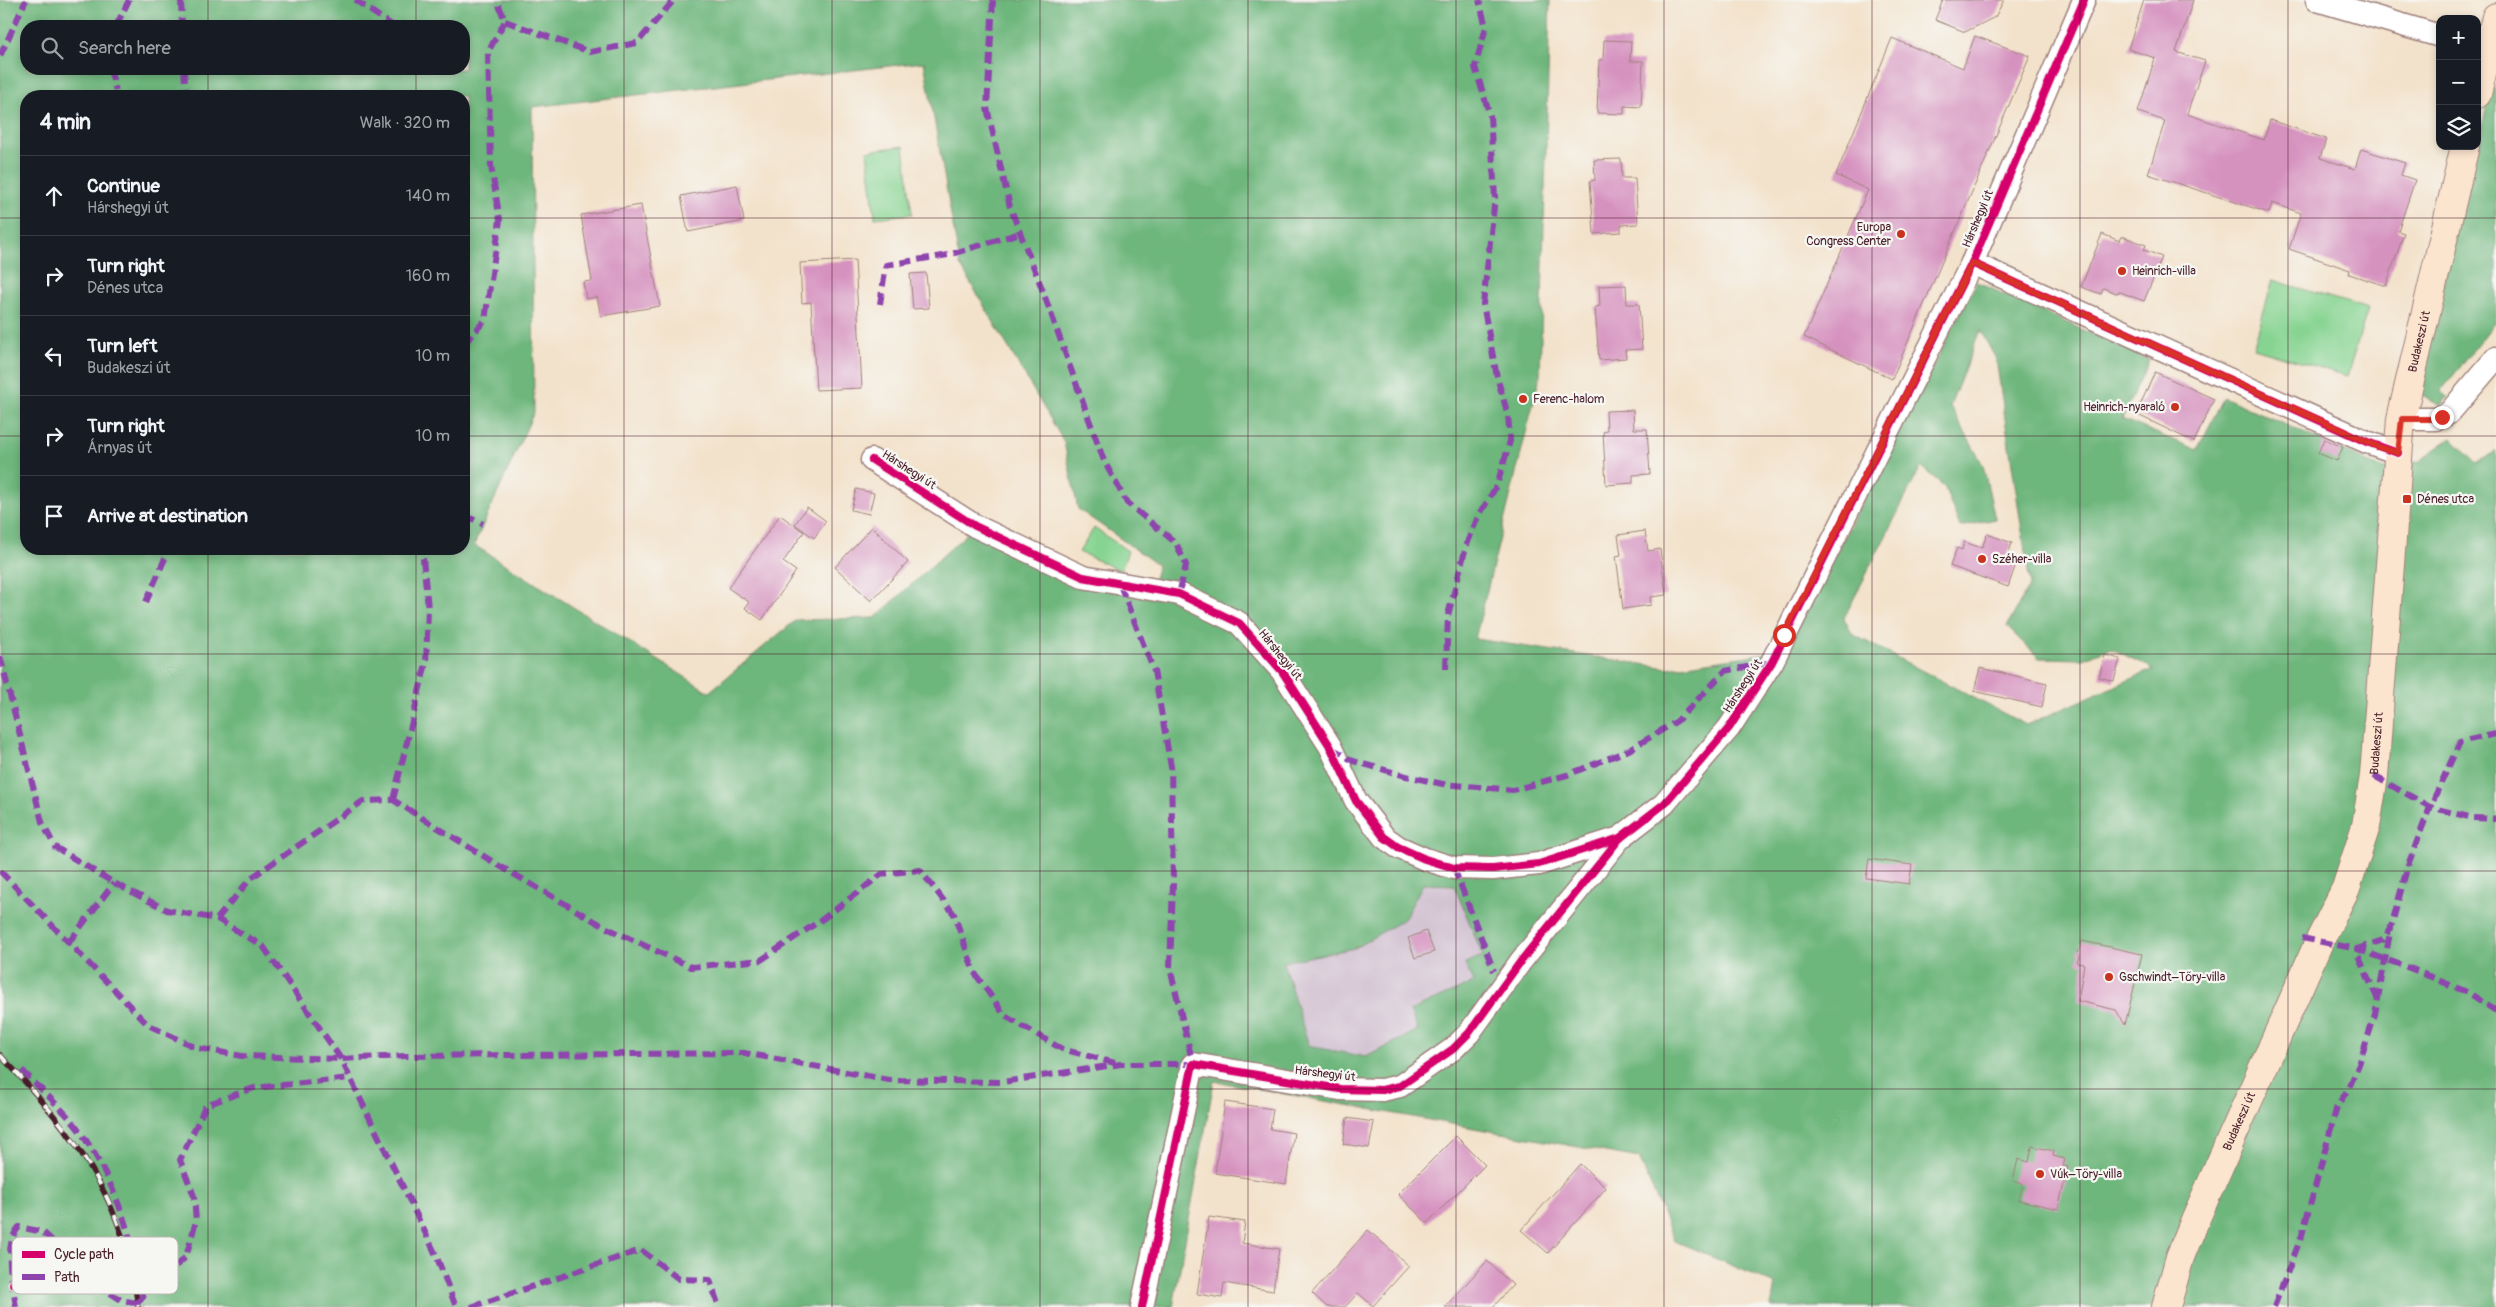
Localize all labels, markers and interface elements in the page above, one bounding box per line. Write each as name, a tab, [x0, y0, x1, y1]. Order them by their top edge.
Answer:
map controls	[2436, 15, 2481, 150]
button: +	[2436, 15, 2481, 60]
search box	[20, 20, 470, 75]
icon: search	[38, 34, 66, 62]
text: Search here	[78, 36, 171, 60]
button: −	[2436, 60, 2481, 105]
button: layers	[2436, 105, 2481, 150]
text: 4 min	[40, 109, 91, 136]
text: Walk · 320 m	[360, 113, 450, 133]
text: Continue	[87, 174, 160, 198]
icon: ahead	[40, 182, 68, 210]
text: 140 m	[406, 186, 450, 206]
street label: Hárshegyi út	[1959, 188, 1997, 250]
text: Hárshegyi út	[87, 198, 169, 218]
place label: Europa Congress Center	[1806, 220, 1892, 249]
marker: Europa Congress Center	[1895, 228, 1907, 240]
text: Turn right	[87, 254, 165, 278]
icon: right	[40, 262, 68, 290]
place label: Heinrich-villa	[2132, 264, 2196, 279]
marker: Heinrich-villa	[2116, 265, 2128, 277]
text: 160 m	[406, 266, 450, 286]
text: Dénes utca	[87, 278, 163, 298]
street label: Budakeszi út	[2405, 309, 2434, 374]
text: Turn left	[87, 334, 157, 358]
icon: left	[40, 342, 68, 370]
text: 10 m	[415, 346, 450, 366]
text: Budakeszi út	[87, 358, 171, 378]
place label: Ferenc-halom	[1533, 392, 1605, 407]
marker: Ferenc-halom	[1517, 393, 1529, 405]
place label: Heinrich-nyaraló	[2083, 400, 2165, 415]
marker: Heinrich-nyaraló	[2169, 401, 2181, 413]
route end	[2431, 406, 2454, 429]
text: Turn right	[87, 414, 165, 438]
icon: right	[40, 422, 68, 450]
text: 10 m	[415, 426, 450, 446]
text: Árnyas út	[87, 438, 152, 458]
street label: Hárshegyi út	[879, 447, 939, 493]
place label: Dénes utca	[2417, 492, 2475, 507]
marker: Dénes utca	[2401, 493, 2413, 505]
icon: arrive	[40, 502, 68, 530]
text: Arrive at destination	[87, 504, 248, 528]
place label: Széher-villa	[1992, 552, 2052, 567]
marker: Széher-villa	[1976, 553, 1988, 565]
route start	[1773, 624, 1796, 647]
street label: Hárshegyi út	[1255, 626, 1305, 684]
street label: Hárshegyi út	[1720, 656, 1766, 716]
street label: Budakeszi út	[2367, 712, 2386, 775]
place label: Gschwindt–Tőry-villa	[2119, 970, 2226, 985]
marker: Gschwindt–Tőry-villa	[2103, 971, 2115, 983]
street label: Hárshegyi út	[1294, 1063, 1357, 1085]
street label: Budakeszi út	[2219, 1089, 2259, 1153]
place label: Vúk–Tőry-villa	[2050, 1167, 2122, 1182]
marker: Vúk–Tőry-villa	[2034, 1168, 2046, 1180]
legend	[12, 1237, 178, 1294]
text: Cycle path	[54, 1246, 114, 1263]
text: Path	[54, 1269, 79, 1286]

